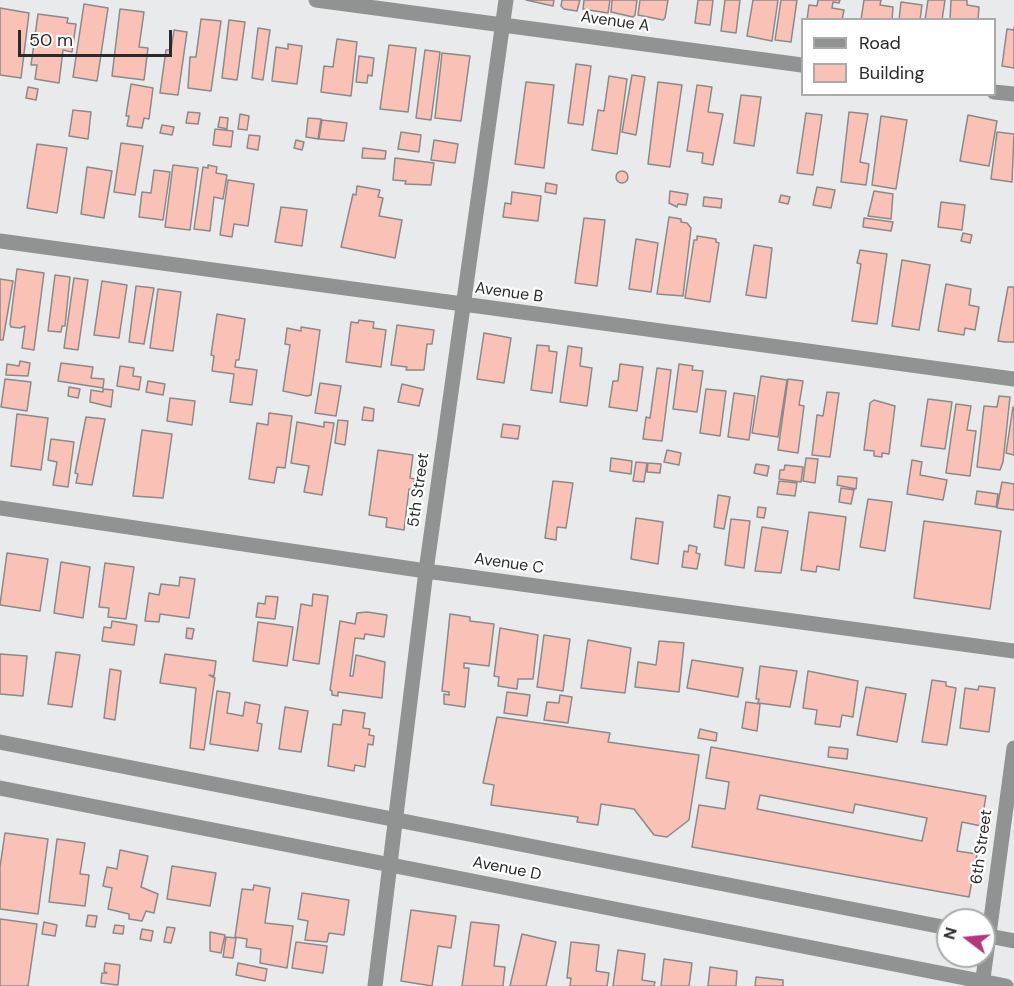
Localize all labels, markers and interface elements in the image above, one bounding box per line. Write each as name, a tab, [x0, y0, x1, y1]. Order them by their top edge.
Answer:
street label: Avenue A	[579, 8, 651, 36]
scale bar	[21, 18, 176, 56]
legend	[801, 18, 996, 96]
text: 50 m	[29, 28, 73, 52]
text: Road	[859, 31, 901, 55]
text: Building	[859, 61, 924, 85]
street label: Avenue B	[474, 279, 544, 307]
street label: 5th Street	[404, 452, 434, 528]
street label: Avenue C	[473, 550, 545, 578]
street label: 6th Street	[967, 808, 997, 886]
street label: Avenue D	[471, 853, 543, 885]
north arrow	[936, 908, 996, 968]
text: N	[938, 925, 962, 942]

